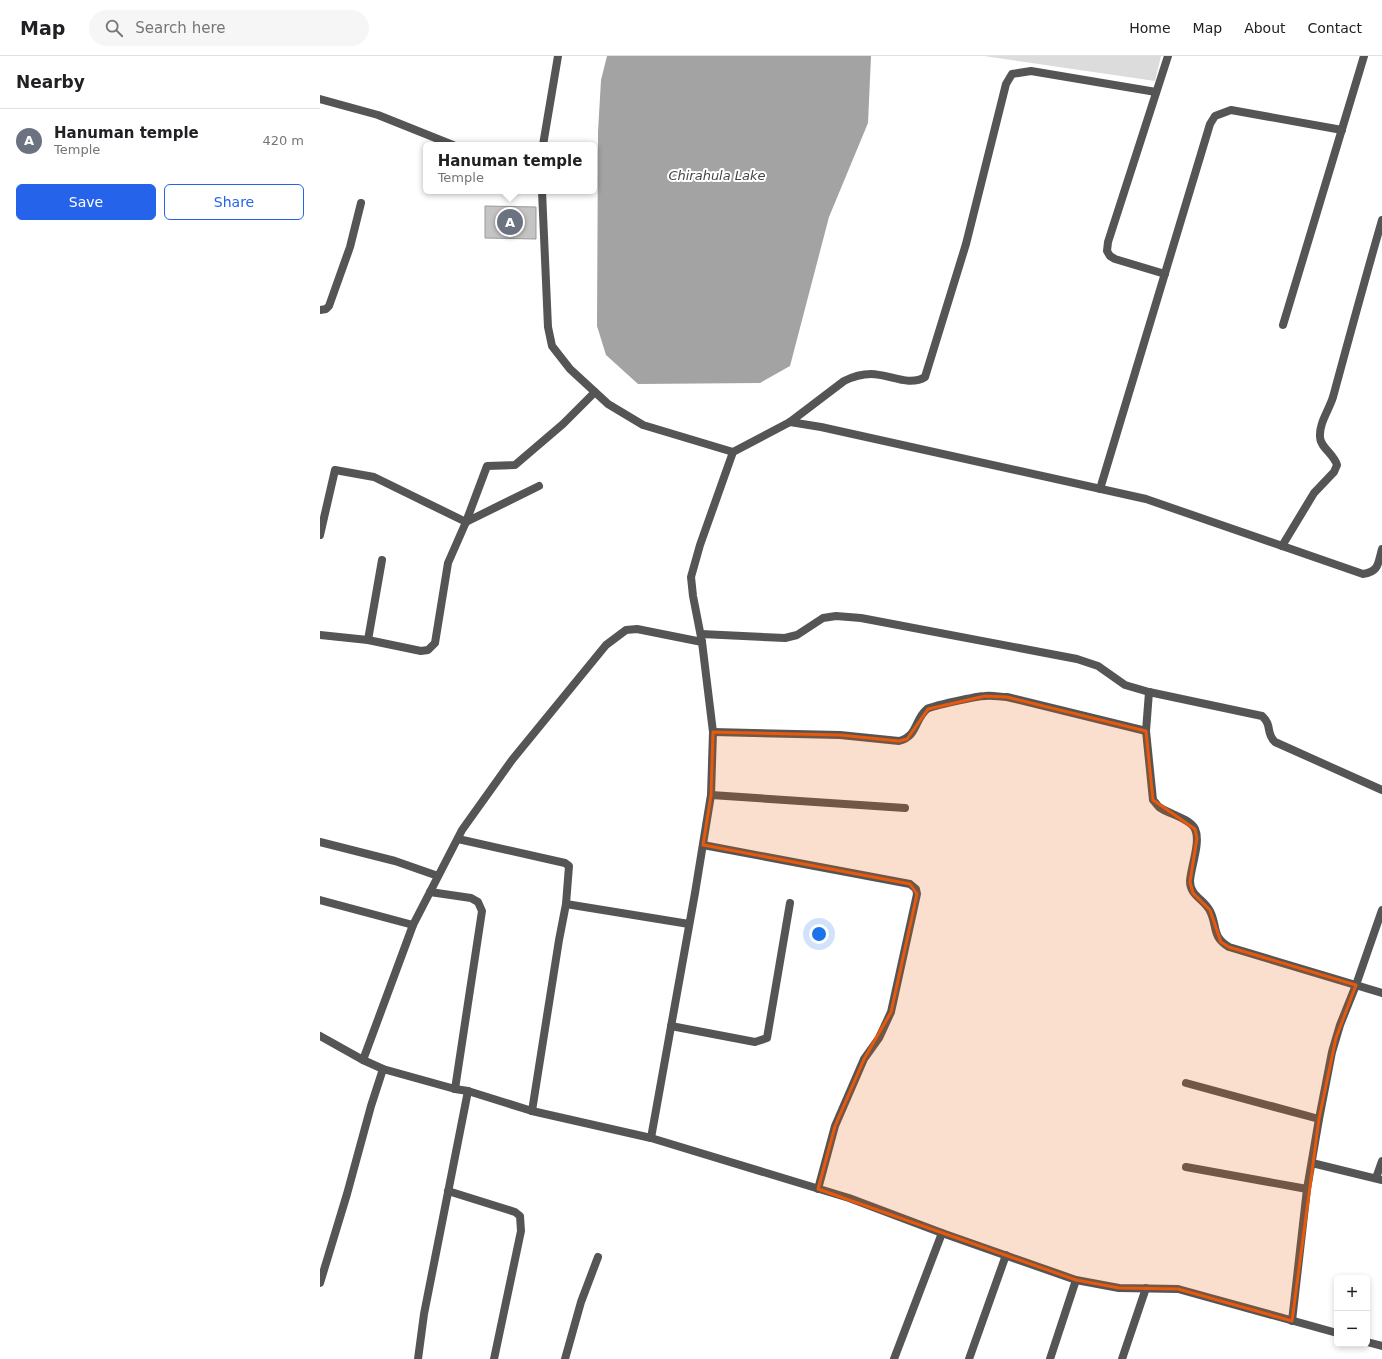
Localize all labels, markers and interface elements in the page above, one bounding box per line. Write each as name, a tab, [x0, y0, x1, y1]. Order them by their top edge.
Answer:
search box	[89, 10, 369, 46]
text: Map	[20, 17, 65, 39]
icon: search	[103, 17, 125, 39]
text: Search here	[135, 19, 225, 37]
text: Home	[1129, 20, 1171, 36]
text: Map	[1193, 20, 1222, 36]
text: About	[1244, 20, 1286, 36]
text: Contact	[1308, 20, 1362, 36]
text: Nearby	[16, 72, 85, 92]
text: Hanuman temple	[54, 124, 199, 142]
text: A	[24, 133, 34, 148]
text: 420 m	[262, 133, 304, 148]
text: Temple	[54, 142, 100, 157]
popup	[423, 142, 597, 194]
text: Hanuman temple	[438, 152, 582, 170]
water label: Chirahula Lake	[668, 168, 766, 183]
text: Temple	[438, 170, 484, 185]
button: Save	[16, 184, 156, 220]
button: Share	[164, 184, 304, 220]
pin: A	[497, 207, 523, 237]
your location	[809, 924, 829, 944]
map controls	[1334, 1275, 1370, 1347]
button: +	[1334, 1275, 1370, 1311]
button: −	[1334, 1311, 1370, 1347]

